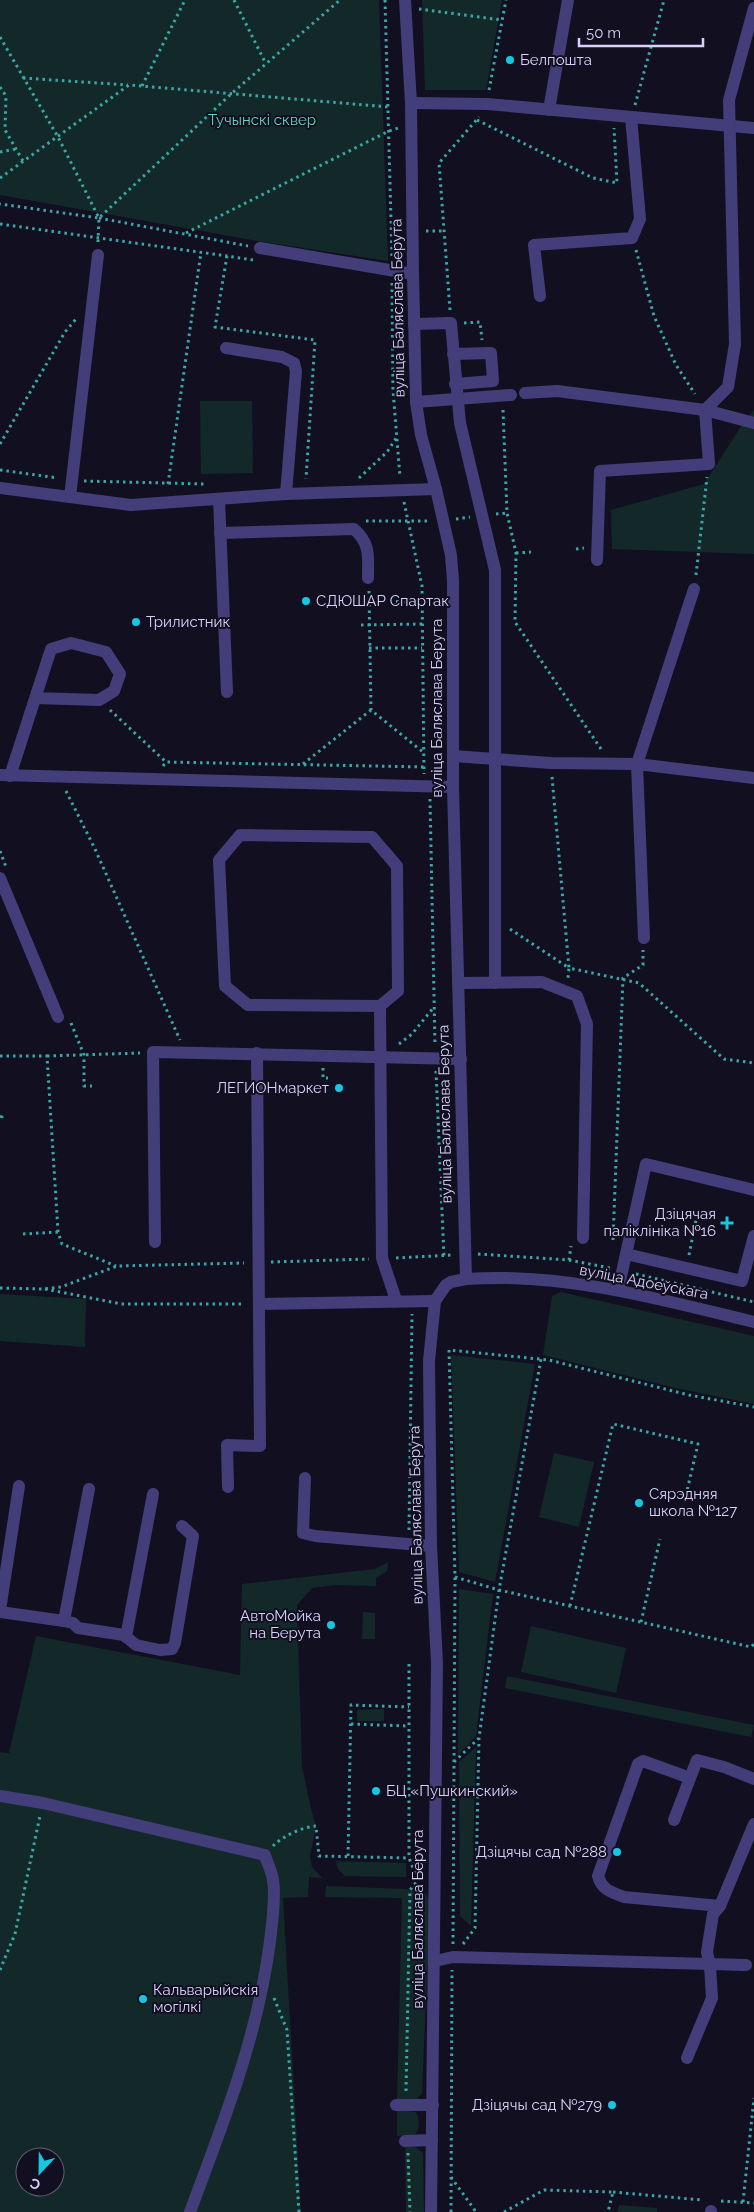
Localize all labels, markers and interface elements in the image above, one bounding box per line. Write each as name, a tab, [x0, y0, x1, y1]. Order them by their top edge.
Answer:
scale bar	[579, 15, 703, 47]
text: 50 m	[586, 24, 621, 42]
place label: Белпошта	[520, 51, 592, 69]
marker: Белпошта	[504, 54, 516, 66]
park label: Тучынскі сквер	[208, 111, 316, 129]
street label: вуліца Баляслава Берута	[387, 218, 409, 398]
place label: СДЮШАР Спартак	[316, 592, 449, 610]
marker: СДЮШАР Спартак	[300, 595, 312, 607]
place label: Трилистник	[146, 613, 230, 631]
marker: Трилистник	[130, 616, 142, 628]
street label: вуліца Баляслава Берута	[428, 619, 446, 797]
street label: вуліца Баляслава Берута	[434, 1024, 456, 1204]
place label: ЛЕГИОНмаркет	[216, 1079, 329, 1097]
marker: ЛЕГИОНмаркет	[333, 1082, 345, 1094]
place label: Дзіцячая паліклініка №16	[604, 1205, 716, 1240]
marker: Дзіцячая паліклініка №16	[720, 1216, 734, 1230]
street label: вуліца Адоеўскага	[578, 1261, 710, 1303]
street label: вуліца Баляслава Берута	[405, 1425, 427, 1605]
place label: Сярэдняя школа №127	[649, 1485, 737, 1520]
marker: Сярэдняя школа №127	[633, 1497, 645, 1509]
place label: АвтоМойка на Берута	[240, 1607, 321, 1642]
marker: АвтоМойка на Берута	[325, 1619, 337, 1631]
place label: БЦ «Пушкинский»	[386, 1782, 518, 1800]
marker: БЦ «Пушкинский»	[370, 1785, 382, 1797]
street label: вуліца Баляслава Берута	[409, 1830, 427, 2008]
place label: Дзіцячы сад №288	[476, 1843, 607, 1861]
marker: Дзіцячы сад №288	[611, 1846, 623, 1858]
place label: Кальварыйскія могілкі	[153, 1981, 258, 2016]
marker: Кальварыйскія могілкі	[137, 1993, 149, 2005]
place label: Дзіцячы сад №279	[472, 2096, 602, 2114]
marker: Дзіцячы сад №279	[606, 2099, 618, 2111]
north arrow	[15, 2147, 65, 2197]
text: С	[27, 2175, 43, 2193]

